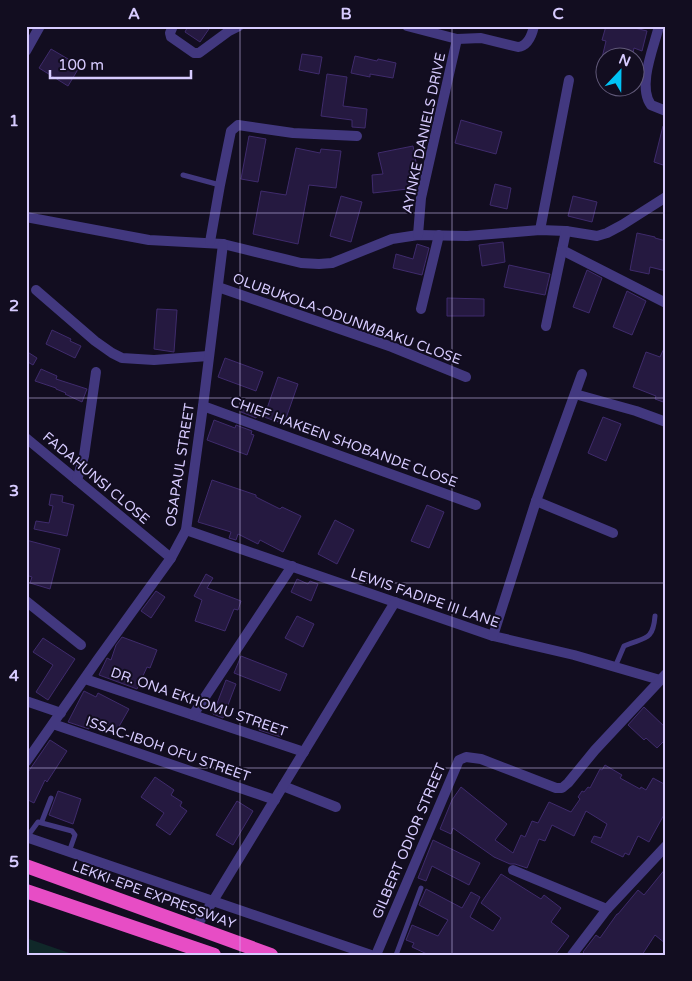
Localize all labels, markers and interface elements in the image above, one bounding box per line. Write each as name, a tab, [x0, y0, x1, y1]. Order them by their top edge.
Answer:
text: A	[128, 4, 140, 24]
text: B	[340, 4, 352, 24]
text: C	[552, 4, 564, 24]
scale bar	[50, 48, 191, 80]
north arrow	[594, 48, 644, 98]
text: N	[616, 50, 633, 70]
street label: AYINKE DANIELS DRIVE	[399, 51, 449, 215]
text: 100 m	[58, 56, 104, 74]
text: 1	[9, 111, 19, 131]
street label: OLUBUKOLA-ODUNMBAKU CLOSE	[230, 270, 464, 368]
text: 2	[9, 296, 19, 316]
street label: CHIEF HAKEEN SHOBANDE CLOSE	[228, 393, 460, 491]
street label: OSAPAUL STREET	[162, 402, 198, 528]
street label: FADAHUNSI CLOSE	[39, 428, 153, 528]
text: 3	[9, 481, 19, 501]
street label: LEWIS FADIPE III LANE	[348, 565, 502, 631]
street label: DR. ONA EKHOMU STREET	[109, 664, 290, 740]
text: 4	[9, 666, 19, 686]
street label: ISSAC-IBOH OFU STREET	[83, 713, 253, 785]
street label: GILBERT ODIOR STREET	[368, 760, 450, 921]
text: 5	[9, 852, 19, 872]
street label: LEKKI-EPE EXPRESSWAY	[70, 857, 238, 933]

